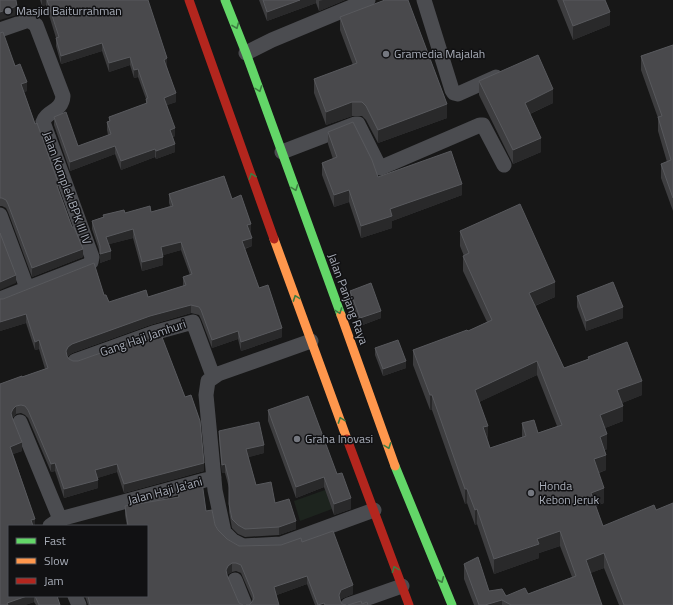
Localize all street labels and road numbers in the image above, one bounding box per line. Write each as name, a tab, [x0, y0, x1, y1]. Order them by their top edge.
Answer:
street label: Jalan Komplek BPK III IV	[38, 129, 97, 247]
street label: Jalan Panjang Raya	[323, 251, 374, 347]
street label: Gang Haji Jamhuri	[97, 314, 188, 361]
street label: Jalan Haji Ja'ani	[126, 471, 204, 510]

